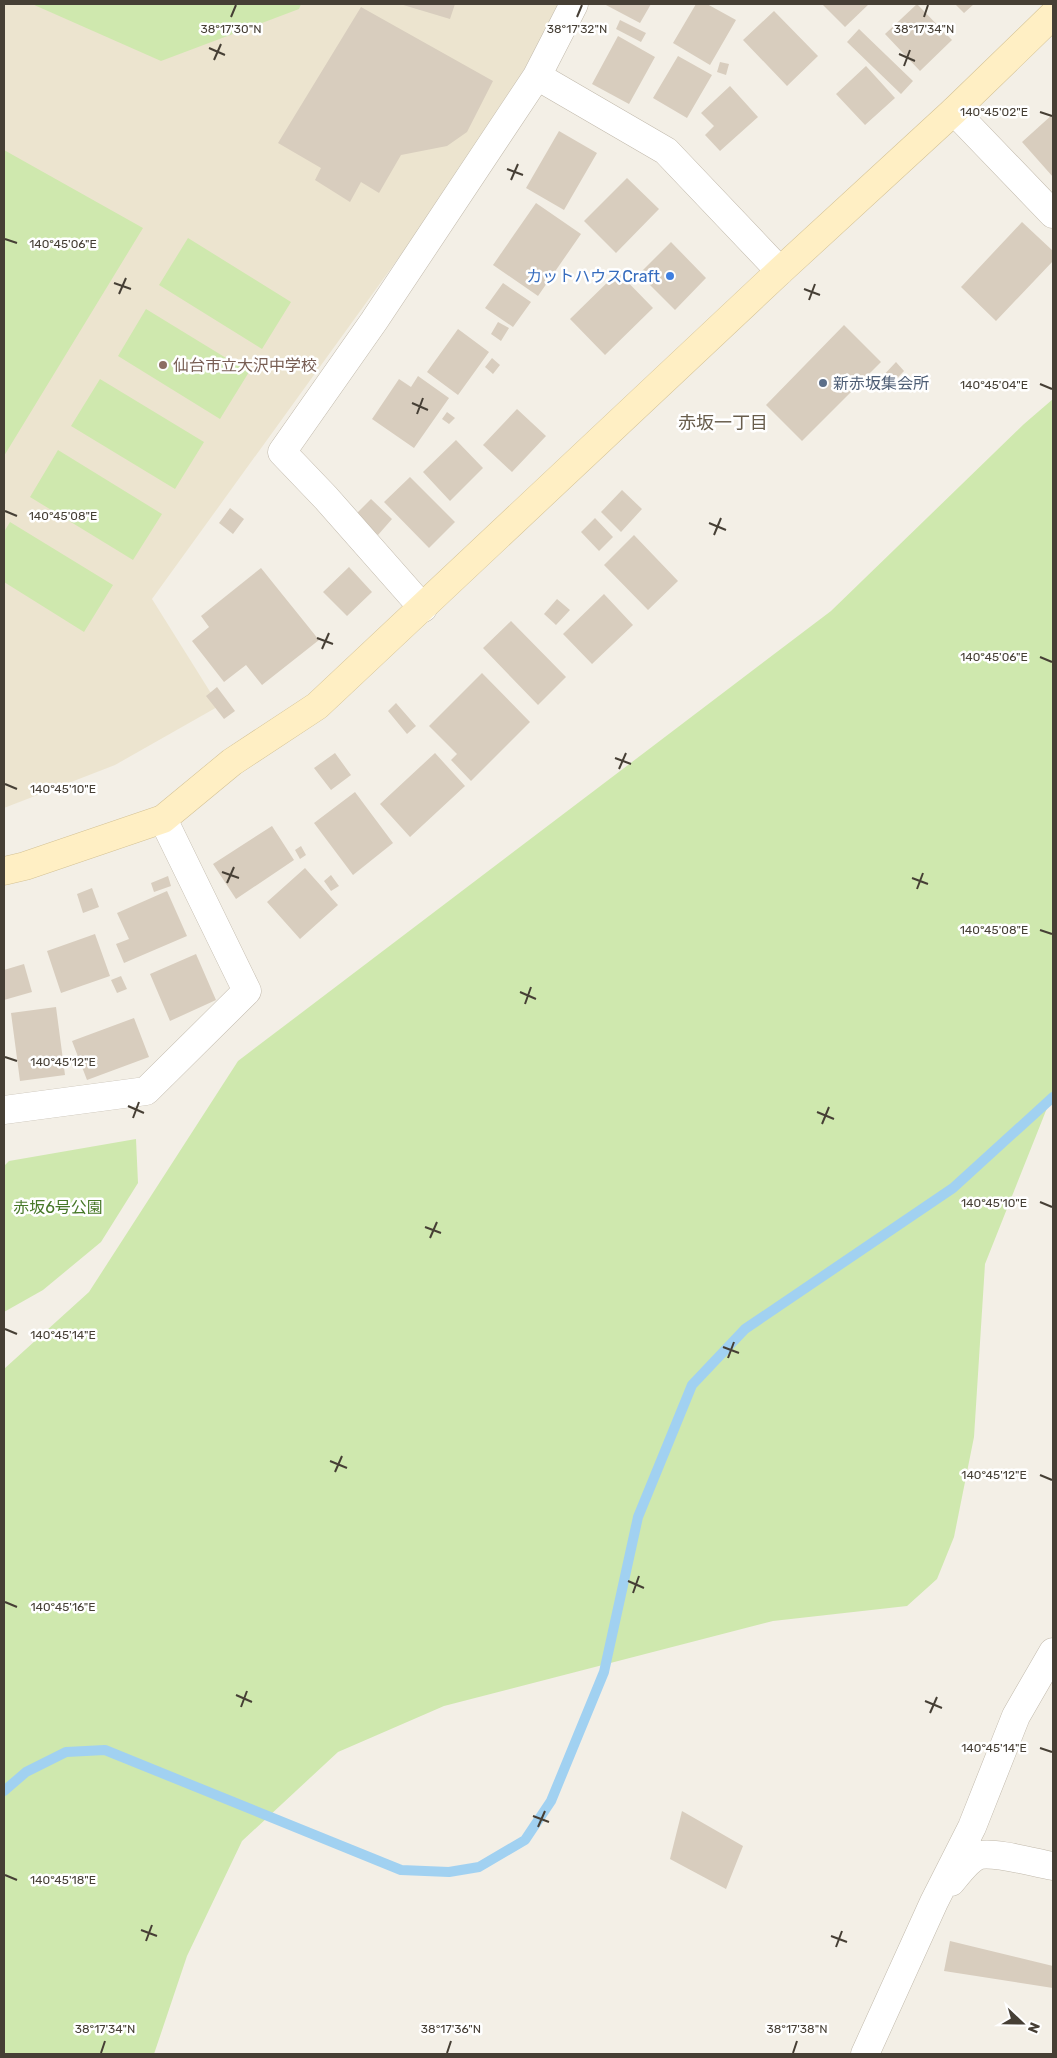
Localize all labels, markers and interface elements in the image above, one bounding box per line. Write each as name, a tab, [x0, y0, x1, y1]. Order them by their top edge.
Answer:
text: 38°17'30"N	[200, 22, 262, 36]
text: 38°17'32"N	[547, 22, 607, 36]
text: 38°17'34"N	[894, 22, 954, 36]
text: 140°45'02"E	[960, 105, 1028, 119]
text: 140°45'06"E	[29, 237, 97, 251]
place label: カットハウスCraft	[526, 267, 660, 286]
marker: カットハウスCraft	[664, 270, 676, 282]
place label: 仙台市立大沢中学校	[173, 356, 317, 375]
marker: 仙台市立大沢中学校	[157, 359, 169, 371]
place label: 新赤坂集会所	[833, 374, 929, 393]
marker: 新赤坂集会所	[817, 377, 829, 389]
text: 140°45'04"E	[960, 378, 1028, 392]
district label: 赤坂一丁目	[678, 412, 768, 434]
text: 140°45'08"E	[29, 509, 97, 523]
text: 140°45'06"E	[960, 650, 1028, 664]
text: 140°45'10"E	[30, 782, 96, 796]
text: 140°45'08"E	[960, 923, 1028, 937]
text: 140°45'12"E	[30, 1055, 96, 1069]
text: 140°45'10"E	[961, 1196, 1027, 1210]
park label: 赤坂6号公園	[13, 1198, 103, 1217]
text: 140°45'14"E	[30, 1328, 96, 1342]
text: 140°45'12"E	[961, 1468, 1027, 1482]
text: 140°45'16"E	[30, 1600, 96, 1614]
text: 140°45'14"E	[961, 1741, 1027, 1755]
text: 140°45'18"E	[30, 1873, 96, 1887]
north arrow	[997, 1998, 1047, 2048]
text: N	[1024, 2020, 1043, 2036]
text: 38°17'34"N	[75, 2022, 135, 2036]
text: 38°17'36"N	[421, 2022, 481, 2036]
text: 38°17'38"N	[766, 2022, 828, 2036]

